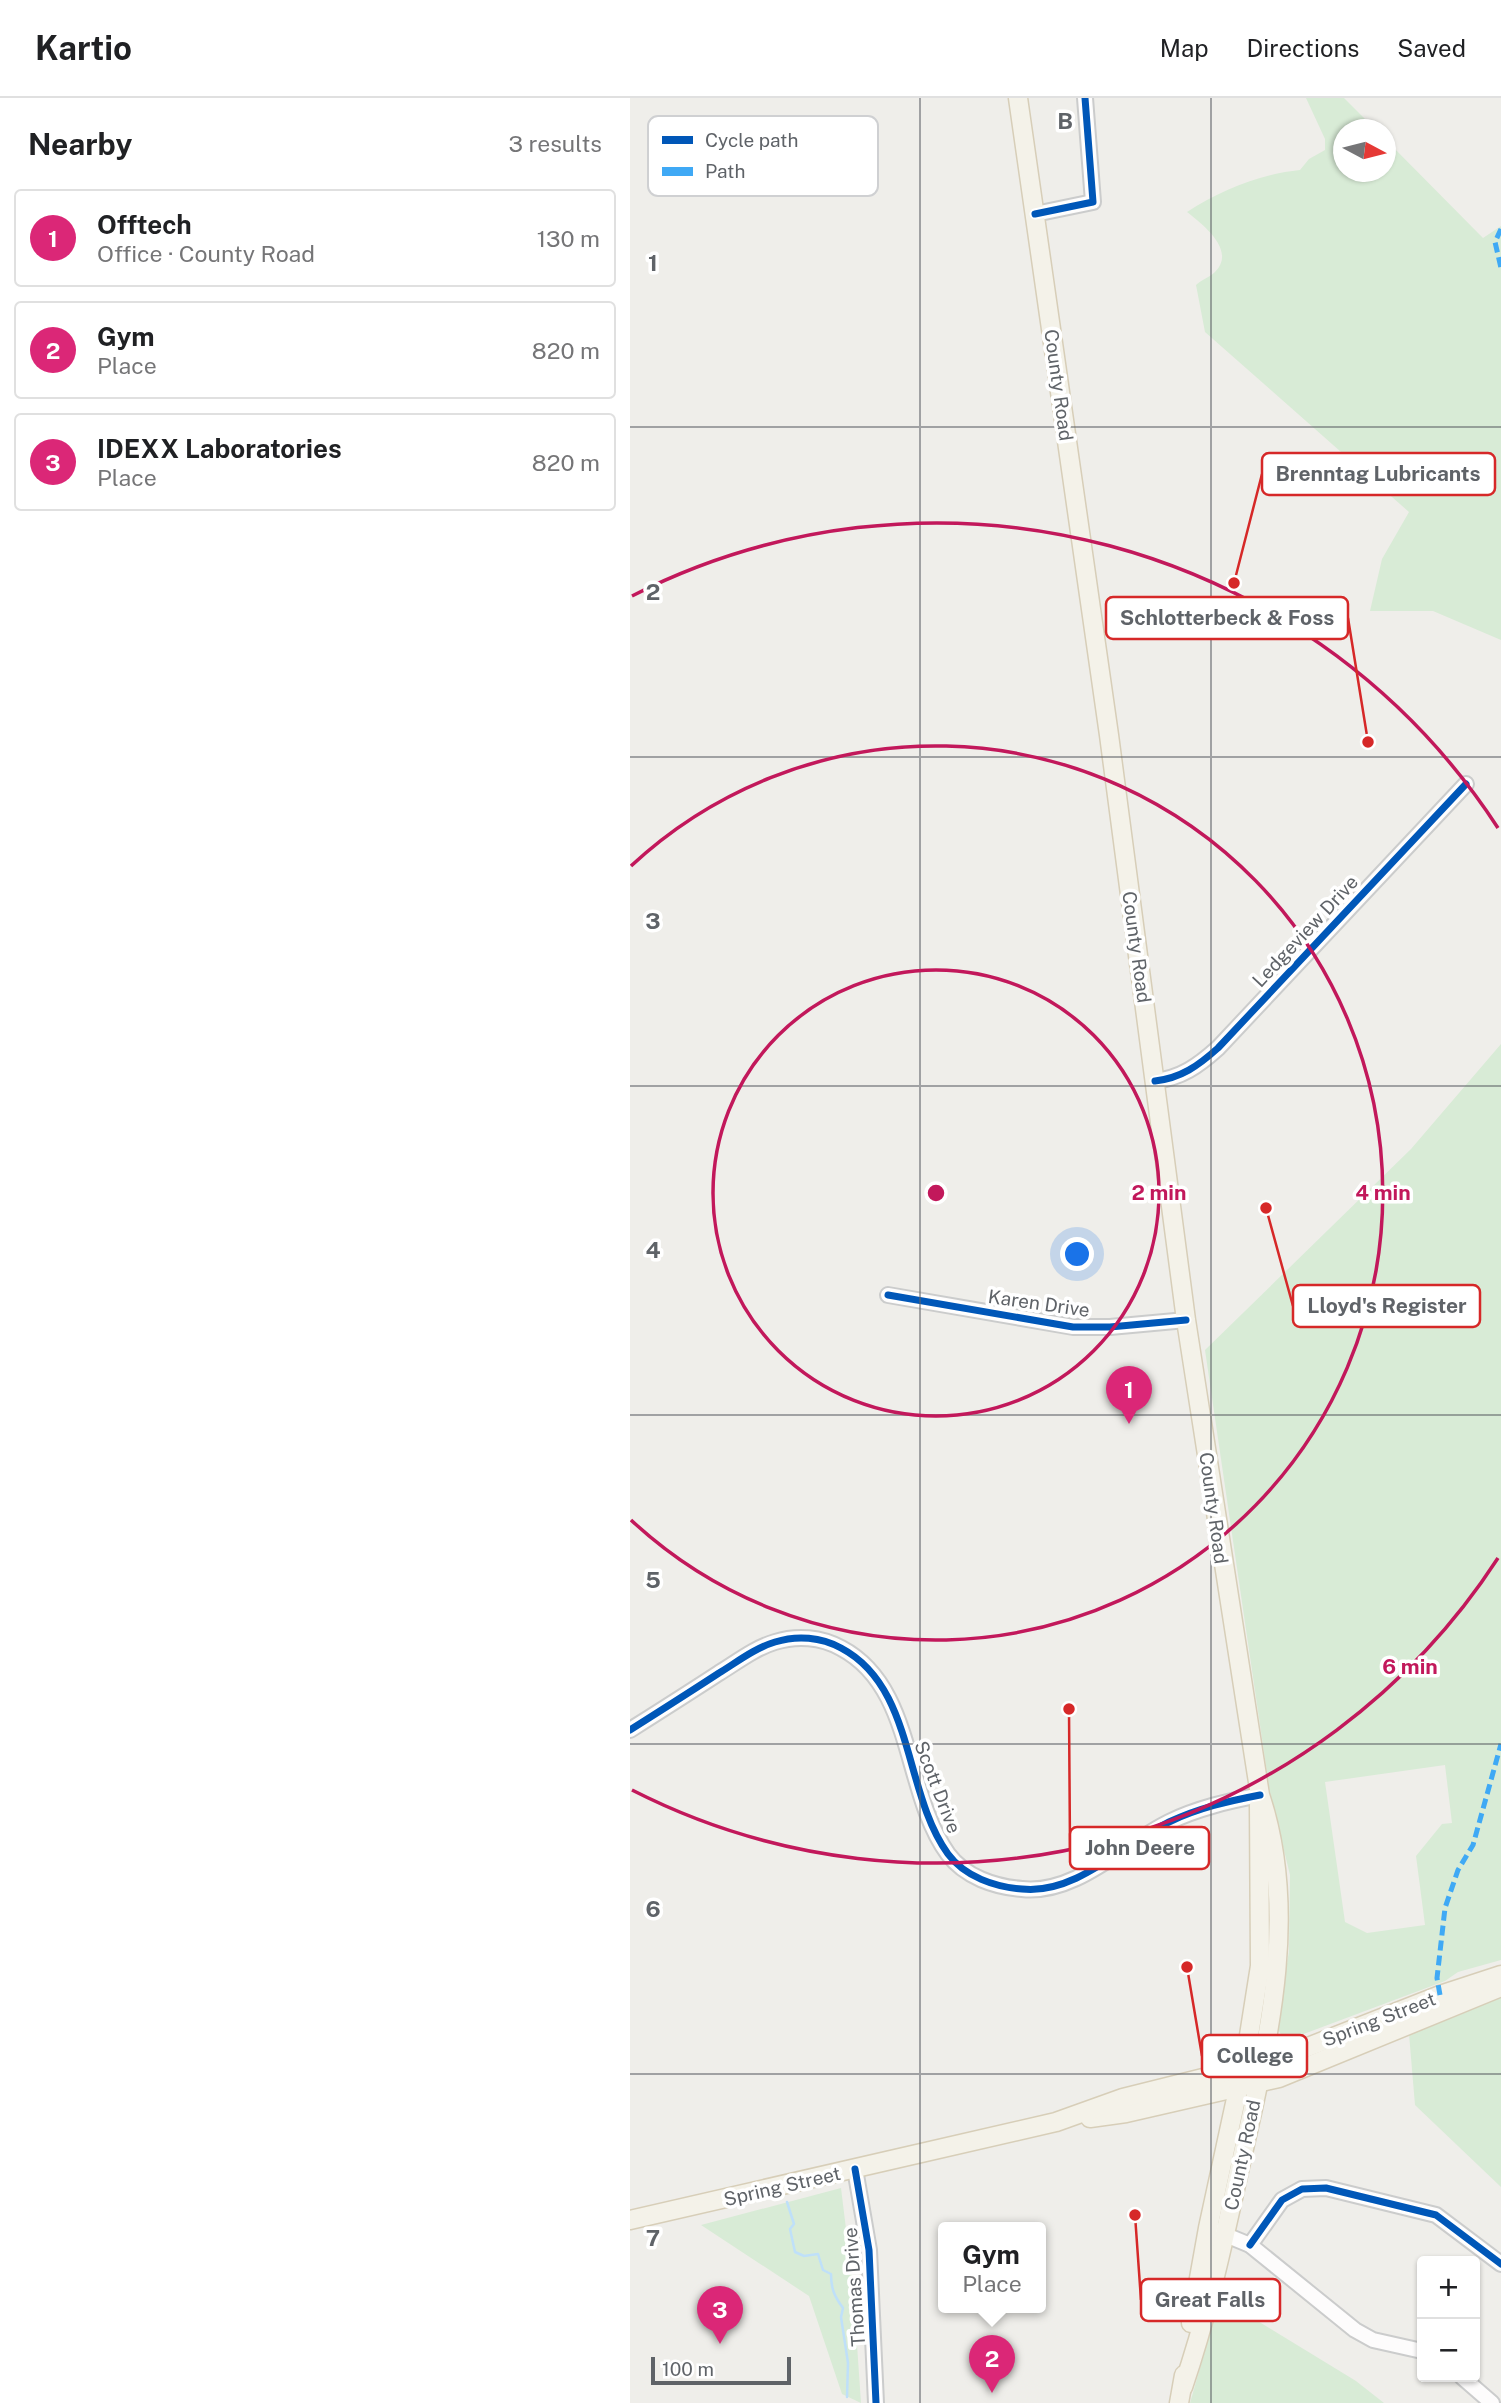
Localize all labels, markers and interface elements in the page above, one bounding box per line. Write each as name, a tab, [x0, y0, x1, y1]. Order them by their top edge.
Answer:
text: Kartio	[35, 29, 132, 67]
text: Map	[1160, 34, 1209, 62]
text: Directions	[1247, 34, 1359, 62]
text: Saved	[1397, 34, 1466, 62]
text: B	[1057, 107, 1073, 134]
legend	[648, 116, 878, 196]
north arrow	[1333, 119, 1396, 182]
text: Nearby	[28, 126, 132, 162]
text: Cycle path	[705, 129, 798, 151]
text: 3 results	[508, 130, 602, 157]
text: Path	[705, 160, 745, 182]
text: Offtech	[97, 209, 192, 240]
text: 1	[48, 225, 58, 252]
text: 130 m	[537, 225, 600, 252]
text: Office · County Road	[97, 240, 315, 267]
text: 1	[648, 249, 658, 276]
text: Gym	[97, 321, 155, 352]
street label: County Road	[1040, 328, 1078, 442]
text: 2	[46, 337, 60, 364]
text: 820 m	[532, 337, 600, 364]
text: Place	[97, 352, 157, 379]
text: IDEXX Laboratories	[97, 433, 342, 464]
text: 3	[45, 449, 61, 476]
text: 820 m	[532, 449, 600, 476]
callout: Brenntag Lubricants	[1262, 453, 1495, 495]
text: Brenntag Lubricants	[1275, 461, 1481, 486]
text: Place	[97, 464, 157, 491]
text: 2	[646, 578, 660, 605]
callout: Schlotterbeck & Foss	[1106, 597, 1348, 639]
text: Schlotterbeck & Foss	[1120, 605, 1334, 630]
street label: Ledgeview Drive	[1248, 871, 1362, 991]
street label: County Road	[1118, 890, 1156, 1004]
text: 3	[645, 907, 661, 934]
text: 2 min	[1131, 1180, 1187, 1205]
text: 4 min	[1355, 1180, 1411, 1205]
centre of rings	[924, 1181, 948, 1205]
text: 4	[645, 1236, 661, 1263]
your location	[1060, 1237, 1094, 1271]
street label: Karen Drive	[987, 1285, 1091, 1321]
callout: Lloyd's Register	[1293, 1285, 1480, 1327]
text: Lloyd's Register	[1307, 1293, 1467, 1318]
pin: 1	[1106, 1366, 1152, 1424]
street label: County Road	[1195, 1451, 1233, 1565]
text: 5	[645, 1566, 661, 1593]
text: 6 min	[1382, 1654, 1438, 1679]
street label: Scott Drive	[910, 1738, 966, 1836]
callout: John Deere	[1070, 1827, 1209, 1869]
text: John Deere	[1085, 1835, 1195, 1860]
text: 6	[645, 1895, 661, 1922]
street label: Spring Street	[1319, 1987, 1439, 2051]
callout: College	[1202, 2035, 1307, 2077]
text: College	[1216, 2043, 1294, 2068]
street label: County Road	[1220, 2098, 1264, 2212]
street label: Spring Street	[721, 2162, 843, 2210]
popup	[938, 2222, 1046, 2313]
text: 7	[646, 2224, 660, 2251]
street label: Thomas Drive	[839, 2227, 869, 2347]
text: Gym	[962, 2239, 1020, 2270]
map controls	[1417, 2256, 1480, 2382]
button: +	[1417, 2256, 1480, 2319]
text: Place	[962, 2270, 1022, 2297]
callout: Great Falls	[1141, 2279, 1280, 2321]
pin: 3	[697, 2286, 743, 2344]
text: Great Falls	[1155, 2287, 1265, 2312]
button: −	[1417, 2319, 1480, 2382]
pin: 2	[969, 2335, 1015, 2393]
scale bar	[651, 2354, 791, 2386]
text: 100 m	[662, 2358, 714, 2380]

